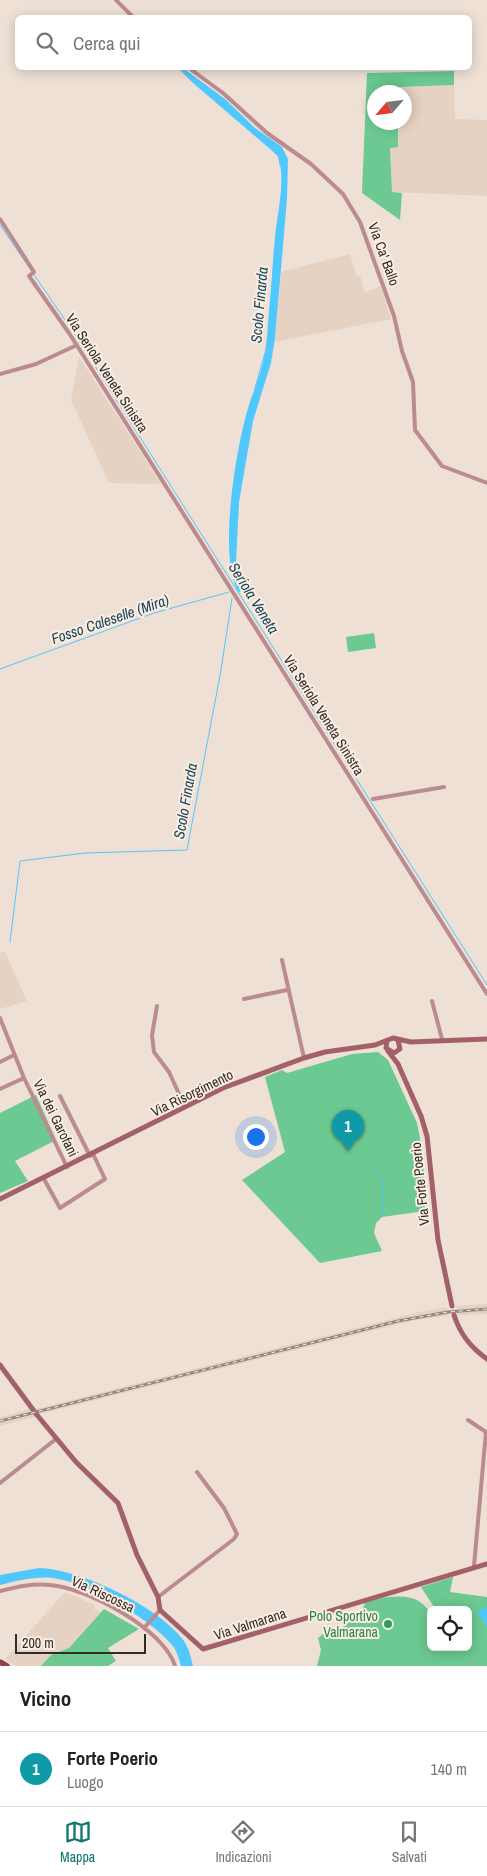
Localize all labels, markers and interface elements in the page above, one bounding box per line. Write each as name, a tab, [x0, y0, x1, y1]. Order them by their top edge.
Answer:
search box	[15, 15, 472, 70]
icon: search	[33, 29, 61, 57]
text: Cerca qui	[73, 30, 141, 56]
north arrow	[367, 85, 412, 130]
street label: Via Ca' Ballo	[364, 220, 404, 288]
water label: Scolo Finarda	[245, 266, 273, 344]
street label: Via Seriola Veneta Sinistra	[62, 310, 153, 436]
water label: Seriola Veneta	[224, 558, 284, 638]
water label: Fosso Caleselle (Mira)	[48, 589, 172, 649]
street label: Via Seriola Veneta Sinistra	[280, 652, 369, 779]
water label: Scolo Finarda	[168, 761, 202, 841]
street label: Via Risorgimento	[148, 1065, 236, 1121]
street label: Via dei Garofani	[29, 1076, 83, 1160]
pin: 1	[332, 1110, 364, 1151]
your location	[243, 1124, 269, 1150]
street label: Via Forte Poerio	[407, 1142, 433, 1226]
street label: Via Riscossa	[69, 1572, 138, 1617]
street label: Via Valmarana	[212, 1604, 289, 1644]
map controls	[427, 1606, 472, 1651]
button: locate	[427, 1606, 472, 1651]
place label: Polo Sportivo Valmarana	[309, 1607, 379, 1641]
marker: Polo Sportivo Valmarana	[382, 1618, 394, 1630]
scale bar	[15, 1631, 146, 1654]
text: 200 m	[22, 1634, 54, 1652]
text: Vicino	[20, 1684, 71, 1713]
text: Forte Poerio	[67, 1745, 158, 1771]
text: 1	[32, 1758, 40, 1780]
text: 140 m	[431, 1758, 467, 1780]
text: Luogo	[67, 1771, 103, 1793]
tab: Mappa	[60, 1818, 95, 1866]
tab: Indicazioni	[215, 1818, 272, 1866]
tab: Salvati	[392, 1818, 427, 1866]

